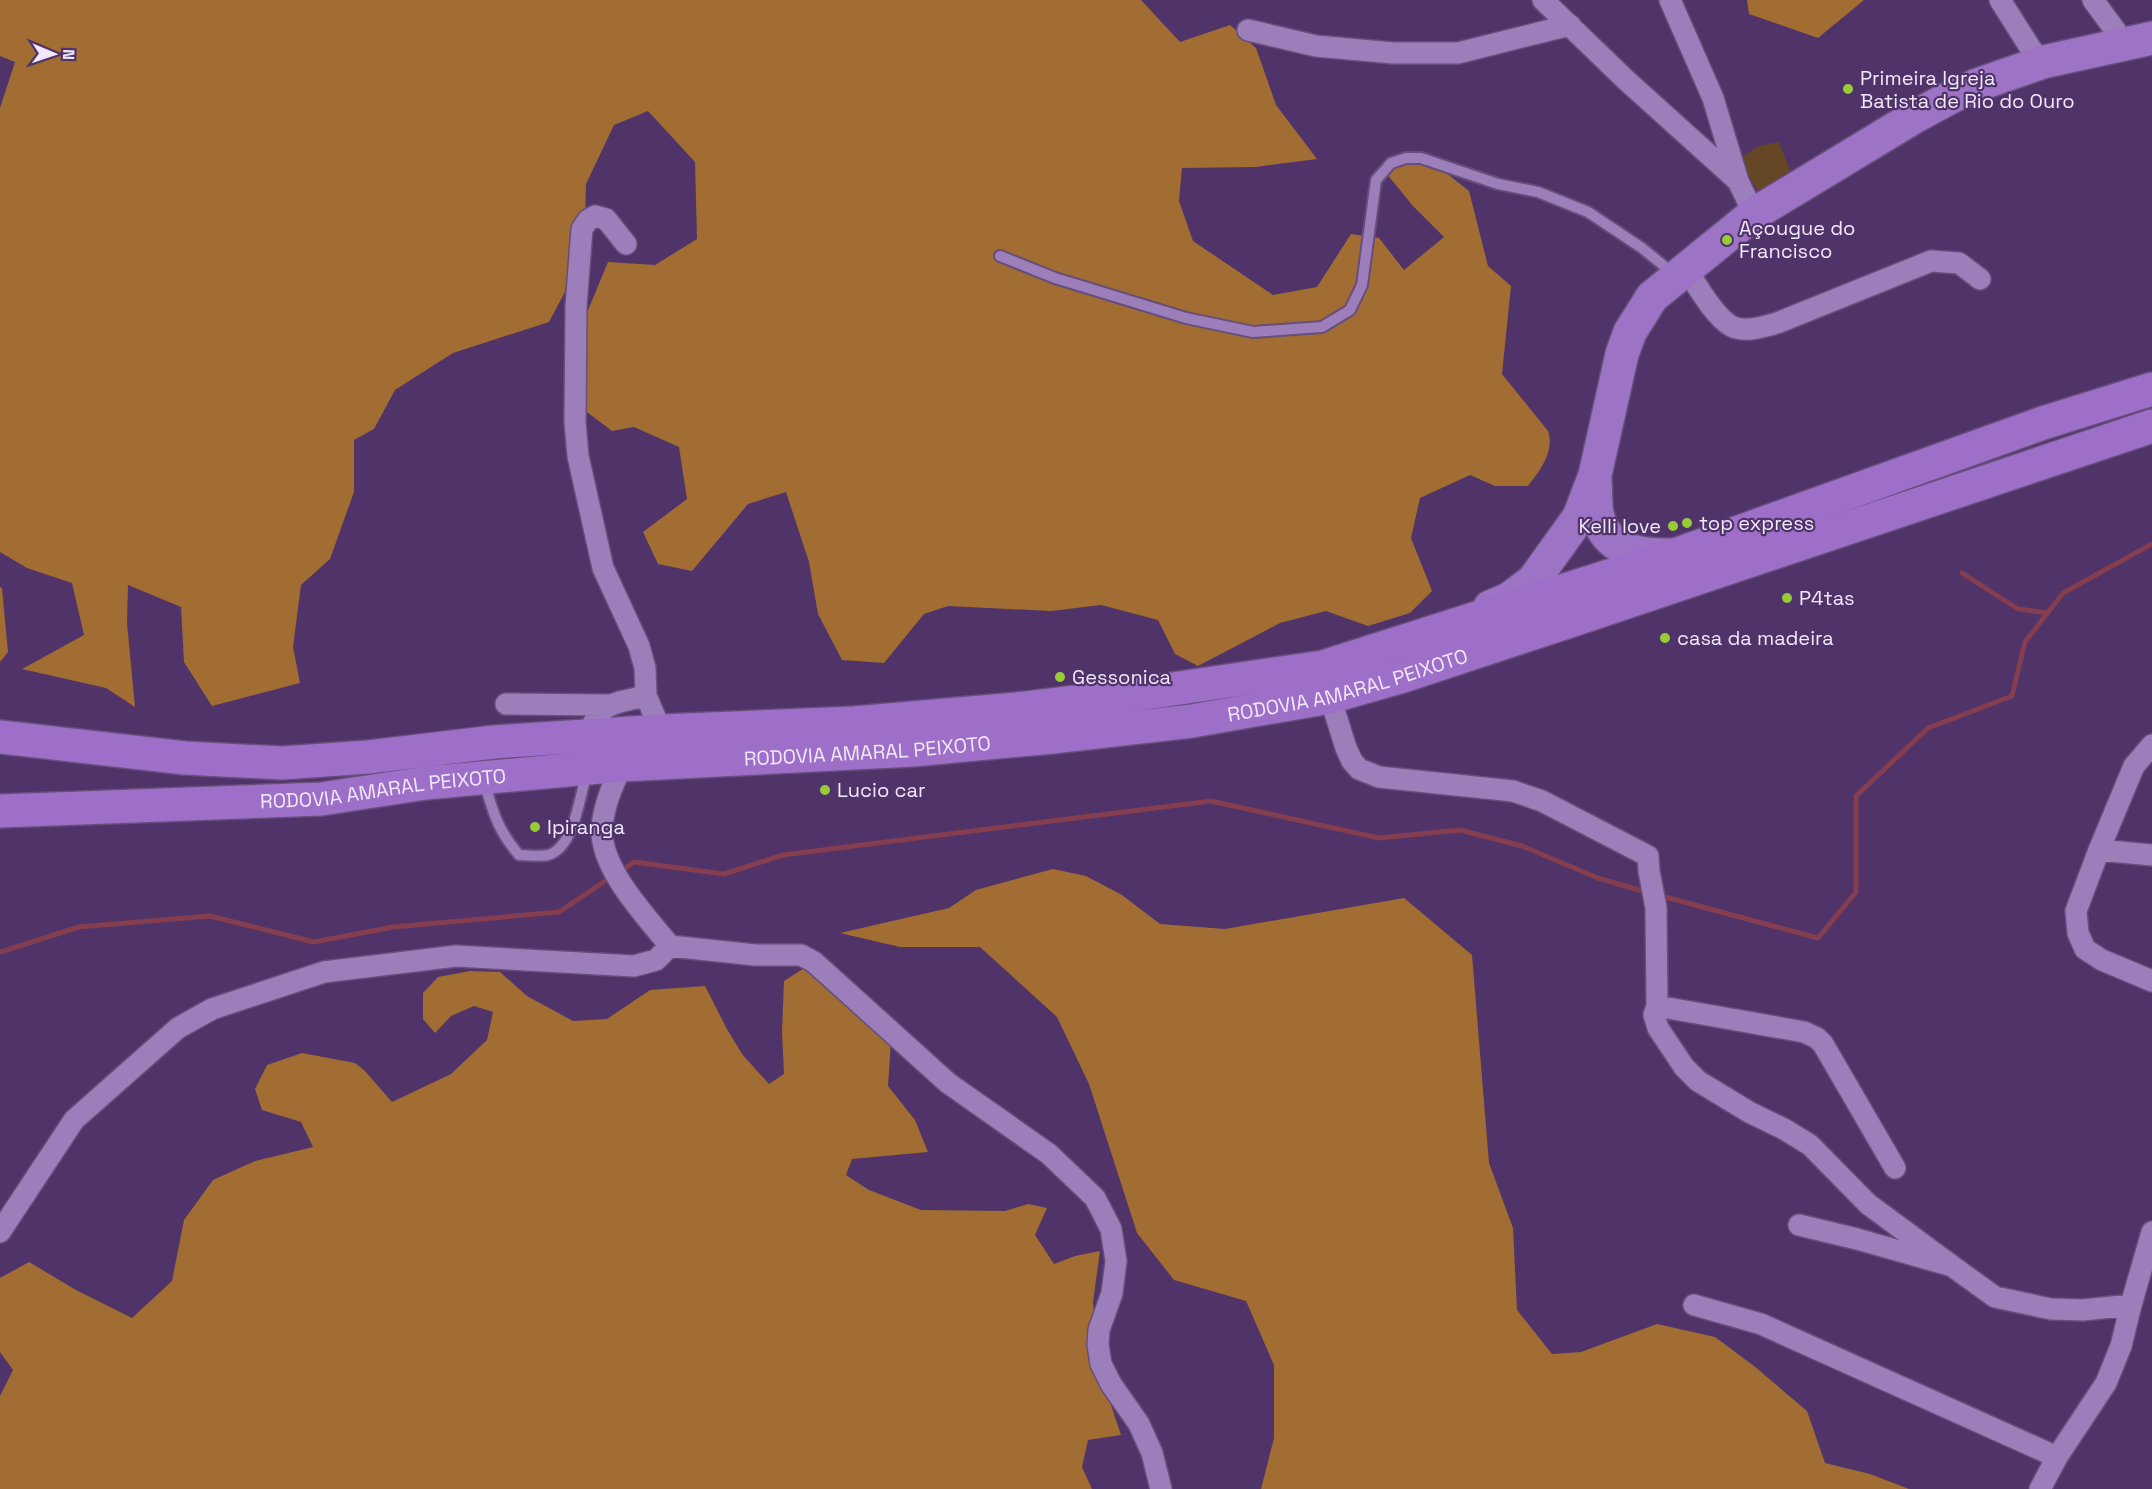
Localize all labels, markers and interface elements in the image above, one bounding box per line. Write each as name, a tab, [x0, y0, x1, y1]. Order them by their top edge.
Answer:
north arrow	[24, 24, 84, 84]
text: N	[58, 49, 79, 60]
place label: Primeira Igreja Batista de Rio do Ouro	[1860, 65, 2075, 114]
marker: Primeira Igreja Batista de Rio do Ouro	[1841, 82, 1855, 96]
place label: Açougue do Francisco	[1739, 215, 1855, 264]
marker: Açougue do Francisco	[1720, 233, 1734, 247]
place label: top express	[1699, 510, 1814, 536]
place label: Kelli love	[1578, 513, 1661, 539]
marker: top express	[1680, 516, 1694, 530]
marker: Kelli love	[1666, 519, 1680, 533]
place label: P4tas	[1799, 585, 1855, 611]
marker: P4tas	[1780, 591, 1794, 605]
place label: casa da madeira	[1677, 625, 1834, 651]
marker: casa da madeira	[1658, 631, 1672, 645]
street label: RODOVIA AMARAL PEIXOTO	[1225, 643, 1471, 728]
place label: Gessonica	[1072, 664, 1171, 690]
marker: Gessonica	[1053, 670, 1067, 684]
street label: RODOVIA AMARAL PEIXOTO	[743, 730, 992, 772]
street label: RODOVIA AMARAL PEIXOTO	[260, 763, 507, 814]
place label: Lucio car	[837, 777, 925, 803]
marker: Lucio car	[818, 783, 832, 797]
place label: Ipiranga	[547, 814, 625, 840]
marker: Ipiranga	[528, 820, 542, 834]

